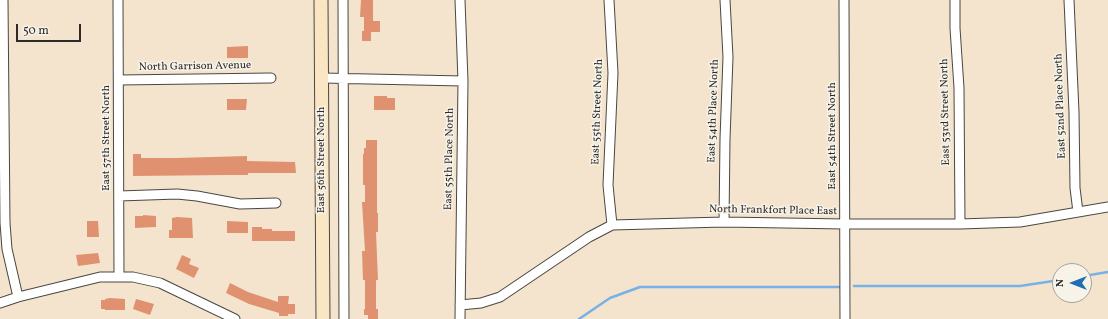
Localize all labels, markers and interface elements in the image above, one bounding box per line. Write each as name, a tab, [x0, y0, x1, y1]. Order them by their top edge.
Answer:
scale bar	[18, 16, 83, 42]
text: 50 m	[23, 23, 49, 39]
street label: East 52nd Place North	[1053, 53, 1069, 159]
street label: East 53rd Street North	[938, 58, 954, 166]
street label: North Garrison Avenue	[139, 59, 251, 75]
street label: East 55th Street North	[590, 59, 606, 165]
street label: East 54th Place North	[706, 59, 722, 163]
street label: East 54th Street North	[826, 82, 840, 190]
street label: East 57th Street North	[100, 85, 114, 191]
street label: East 56th Street North	[315, 107, 329, 213]
street label: East 55th Place North	[443, 108, 457, 210]
street label: North Frankfort Place East	[709, 203, 837, 219]
north arrow	[1052, 263, 1092, 303]
text: N	[1053, 279, 1068, 287]

